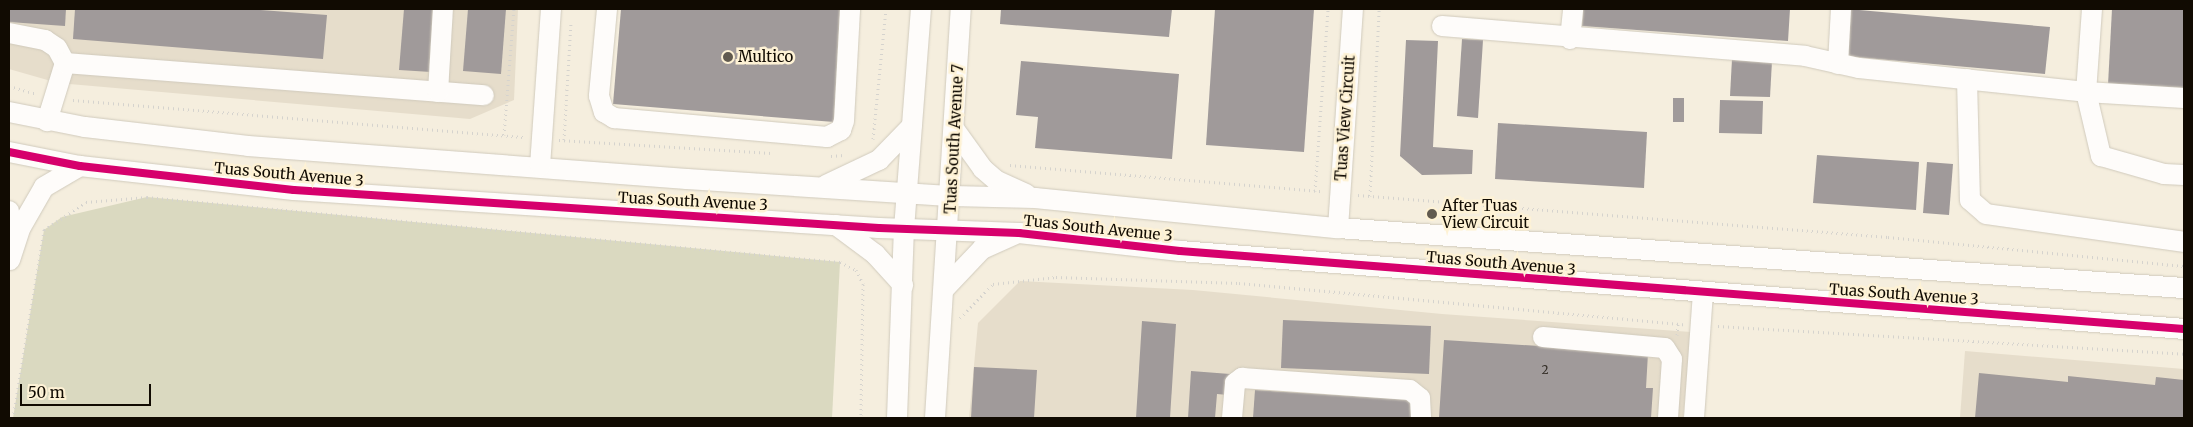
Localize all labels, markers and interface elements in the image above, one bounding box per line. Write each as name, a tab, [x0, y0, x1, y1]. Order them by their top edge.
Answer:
place label: Multico	[738, 48, 793, 66]
marker: Multico	[722, 51, 734, 63]
street label: Tuas View Circuit	[1332, 55, 1358, 181]
street label: Tuas South Avenue 7	[941, 64, 967, 214]
street label: Tuas South Avenue 3	[214, 159, 364, 189]
street label: Tuas South Avenue 3	[618, 188, 768, 214]
place label: After Tuas View Circuit	[1442, 196, 1529, 231]
marker: After Tuas View Circuit	[1426, 208, 1438, 220]
street label: Tuas South Avenue 3	[1023, 211, 1173, 245]
street label: Tuas South Avenue 3	[1426, 248, 1576, 278]
street label: Tuas South Avenue 3	[1829, 280, 1979, 308]
house number: 2	[1541, 363, 1549, 377]
scale bar	[22, 374, 154, 406]
text: 50 m	[28, 383, 65, 402]

